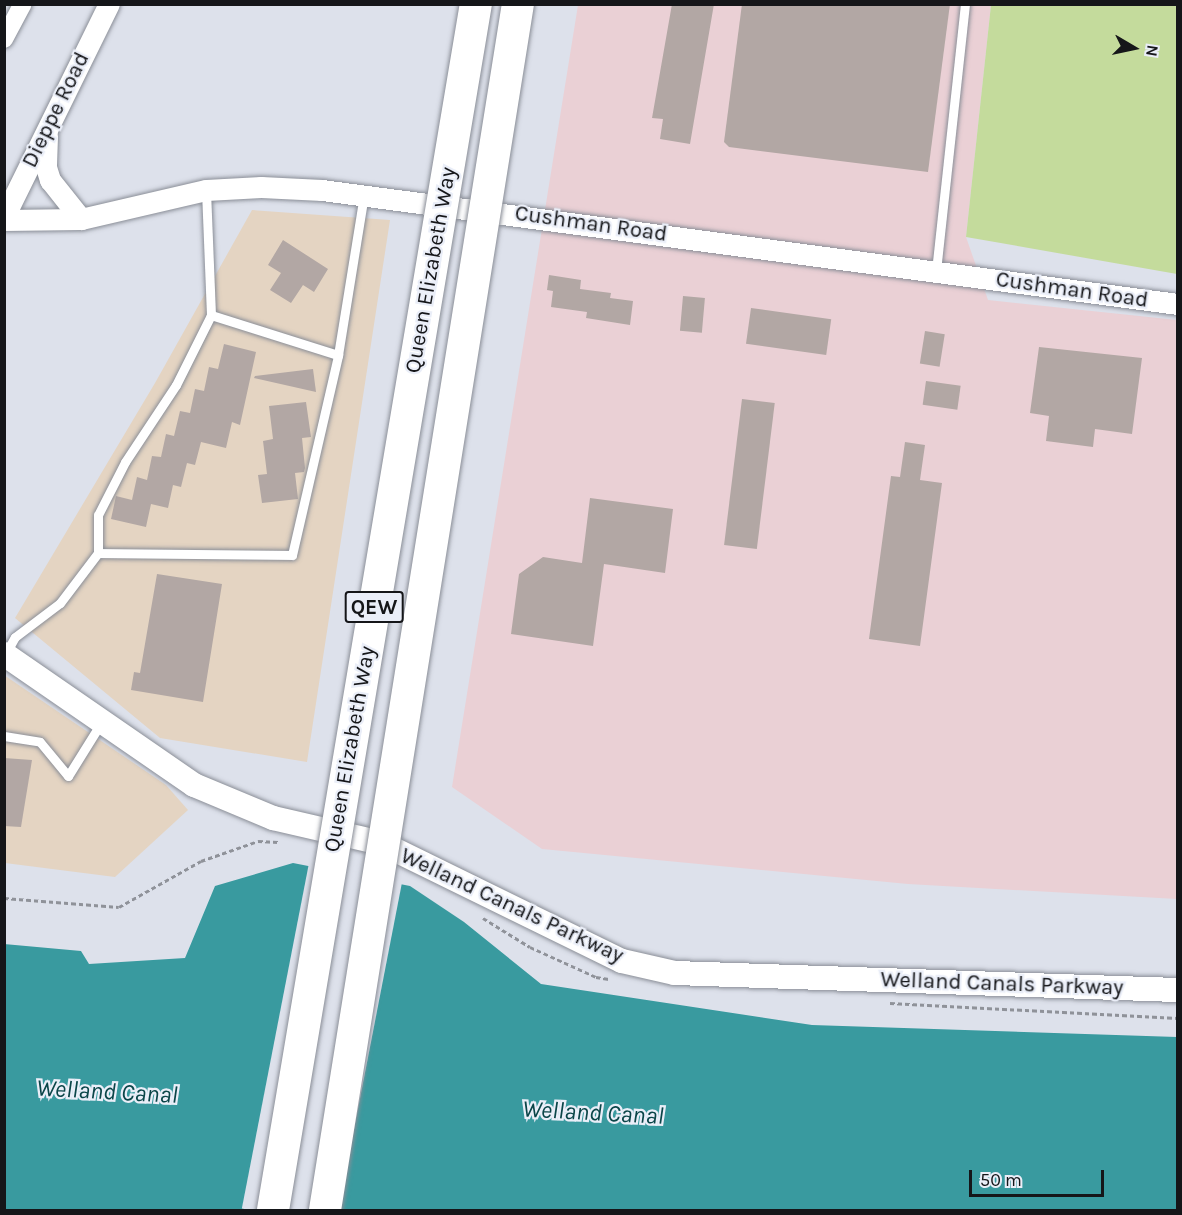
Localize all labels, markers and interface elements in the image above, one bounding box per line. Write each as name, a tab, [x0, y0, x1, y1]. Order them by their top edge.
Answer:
north arrow	[1104, 18, 1164, 78]
text: N	[1142, 44, 1163, 58]
street label: Dieppe Road	[17, 48, 95, 172]
street label: Queen Elizabeth Way	[400, 165, 462, 375]
street label: Cushman Road	[513, 200, 669, 248]
street label: Cushman Road	[994, 266, 1150, 314]
road number: QEW	[344, 589, 404, 625]
street label: Queen Elizabeth Way	[319, 644, 381, 854]
street label: Welland Canals Parkway	[396, 843, 628, 969]
street label: Welland Canals Parkway	[880, 967, 1124, 1001]
water label: Welland Canal	[36, 1074, 178, 1110]
water label: Welland Canal	[522, 1095, 664, 1131]
scale bar	[972, 1158, 1107, 1196]
text: 50 m	[980, 1169, 1022, 1191]

